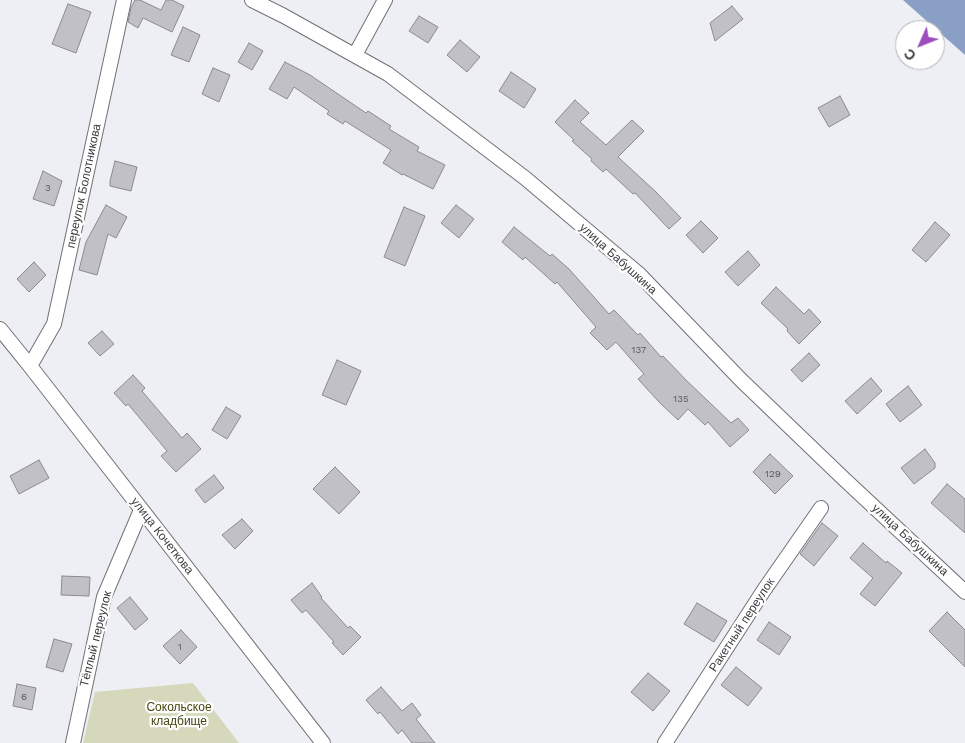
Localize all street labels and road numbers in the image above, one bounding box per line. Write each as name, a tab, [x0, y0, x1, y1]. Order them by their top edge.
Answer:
street label: переулок Болотникова	[64, 122, 104, 250]
street label: улица Бабушкина	[576, 220, 660, 298]
street label: улица Кочеткова	[128, 495, 196, 577]
street label: улица Бабушкина	[869, 501, 951, 579]
street label: Ракетный переулок	[706, 576, 778, 674]
street label: Тёплый переулок	[77, 590, 115, 688]

